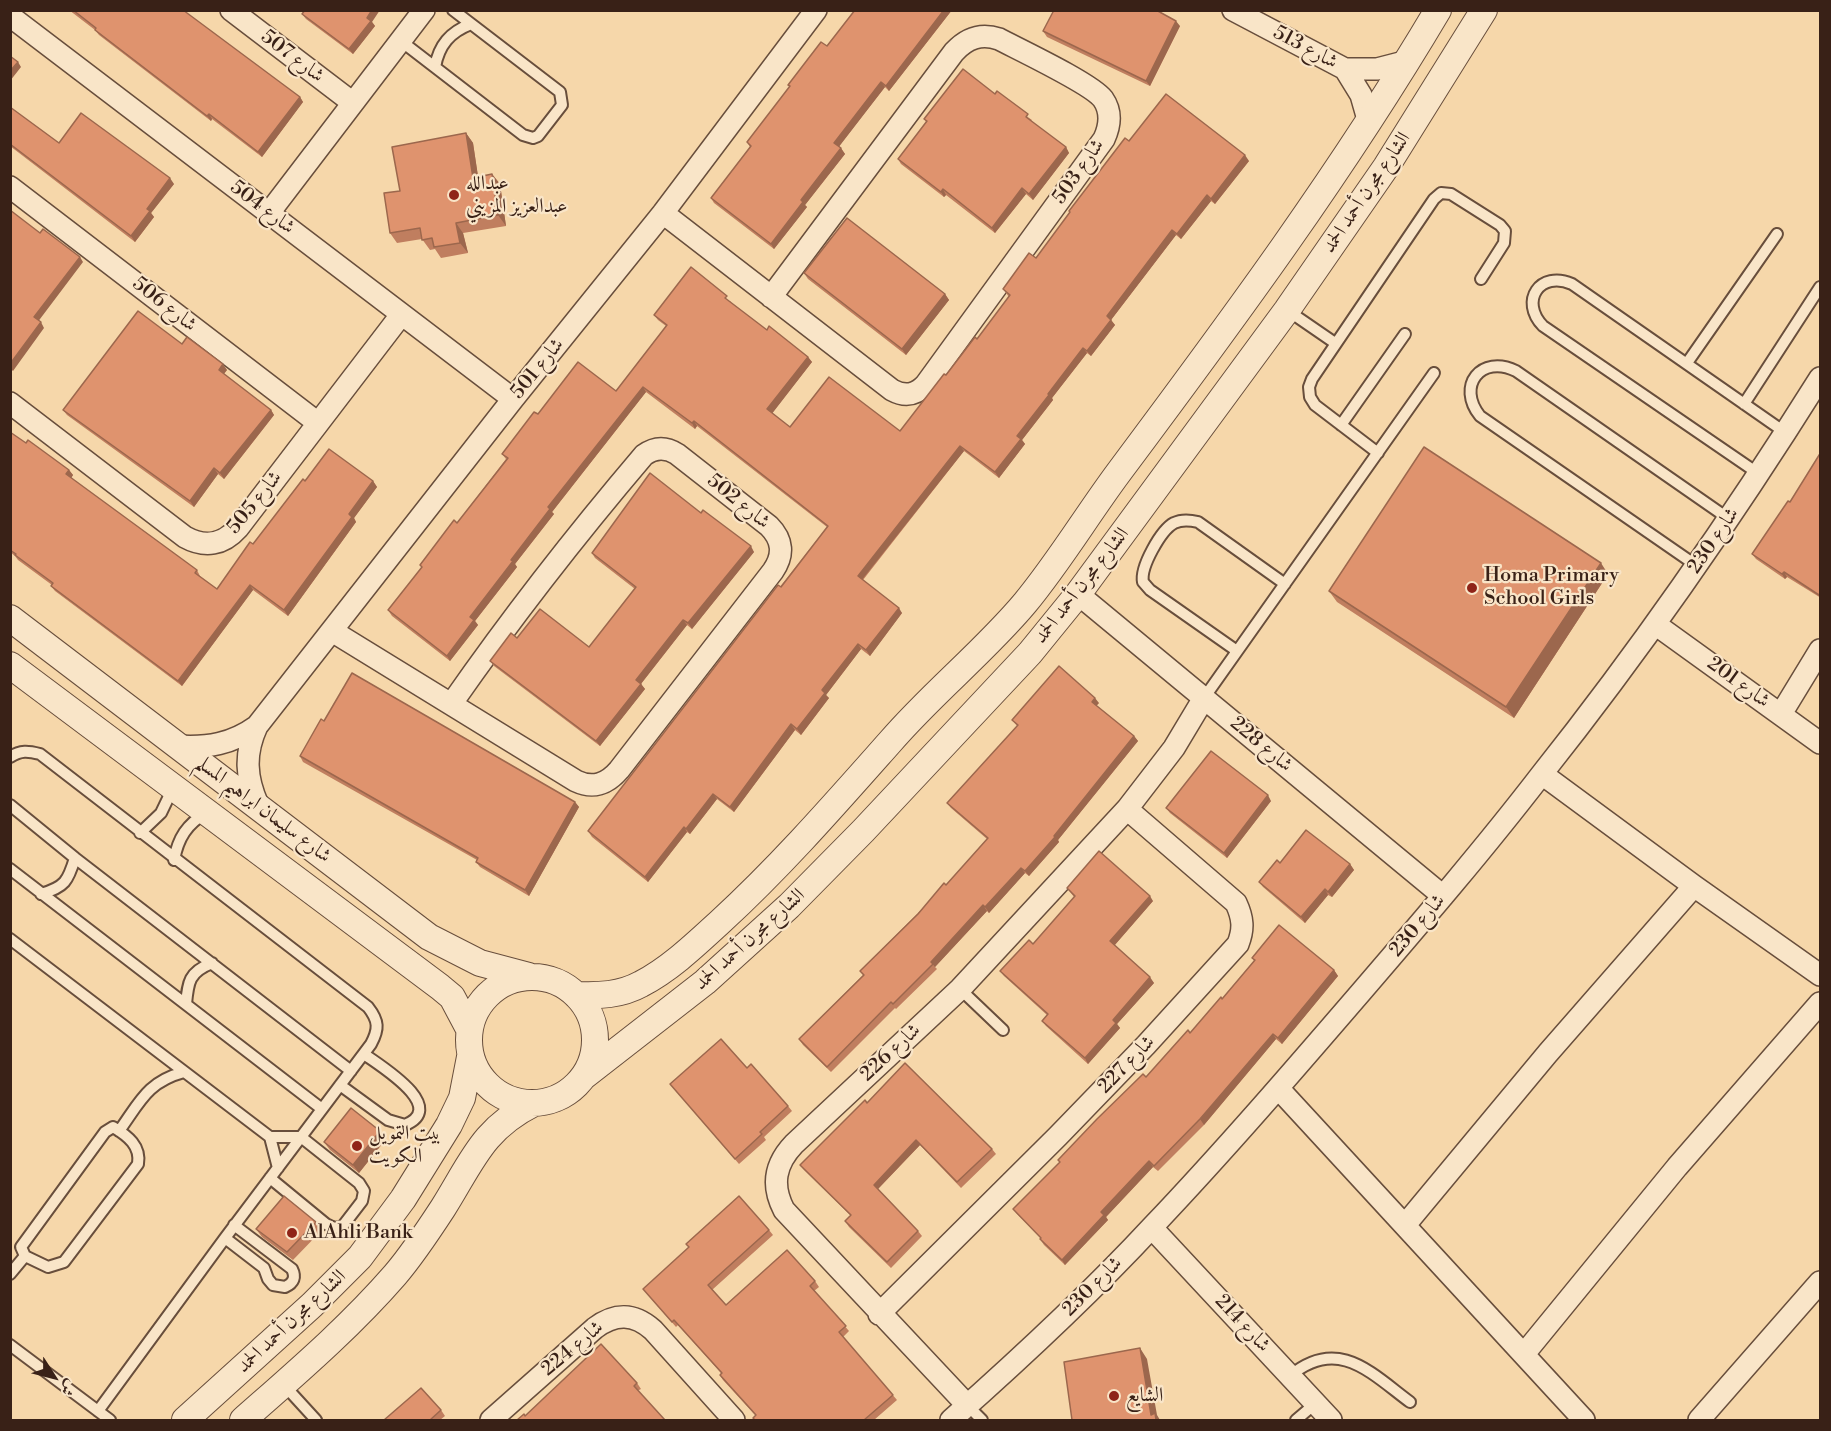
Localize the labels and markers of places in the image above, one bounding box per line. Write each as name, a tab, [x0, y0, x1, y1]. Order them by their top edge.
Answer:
place label: عبدالله عبدالعزيز المزيني	[466, 172, 567, 219]
marker: عبدالله عبدالعزيز المزيني	[447, 188, 461, 202]
place label: Homa Primary School Girls	[1484, 564, 1619, 611]
marker: Homa Primary School Girls	[1465, 581, 1479, 595]
place label: بيت التمويل الكويت	[369, 1122, 441, 1169]
marker: بيت التمويل الكويت	[350, 1139, 364, 1153]
place label: AlAhli Bank	[304, 1221, 412, 1245]
marker: AlAhli Bank	[285, 1226, 299, 1240]
place label: الشايع	[1126, 1384, 1163, 1408]
marker: الشايع	[1107, 1389, 1121, 1403]

